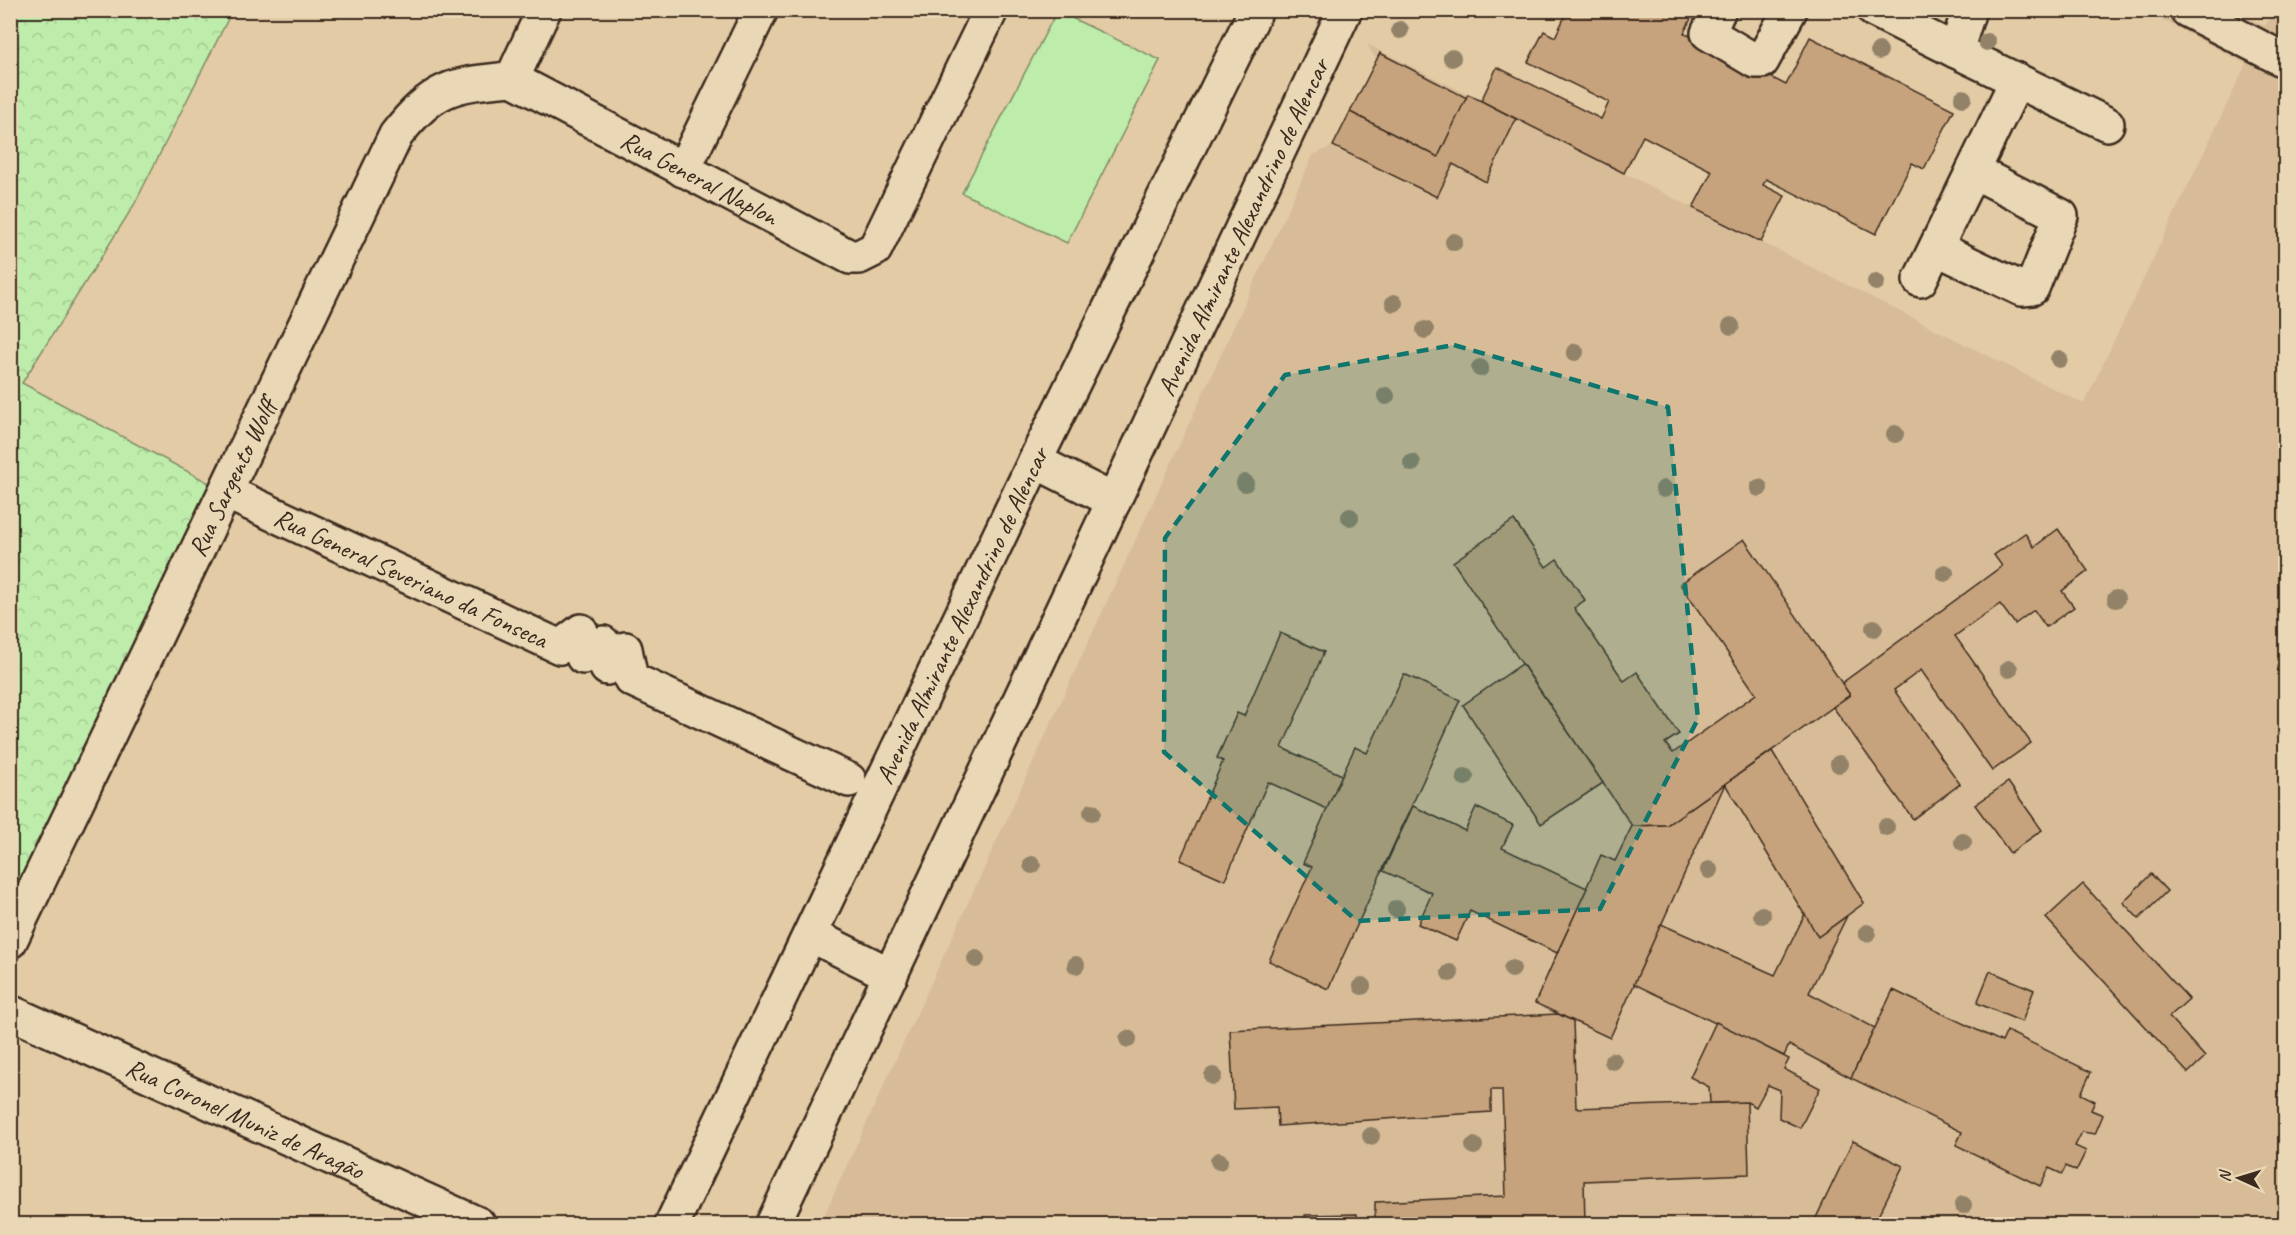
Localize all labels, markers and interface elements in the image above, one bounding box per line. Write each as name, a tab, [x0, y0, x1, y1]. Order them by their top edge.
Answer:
street label: Avenida Almirante Alexandrino de Alencar	[1150, 51, 1338, 401]
street label: Rua General Naplon	[615, 123, 785, 234]
street label: Rua Sargento Wolff	[181, 389, 286, 562]
street label: Avenida Almirante Alexandrino de Alencar	[868, 440, 1057, 789]
street label: Rua General Severiano da Fonseca	[269, 501, 554, 657]
street label: Rua Coronel Muniz de Aragão	[121, 1051, 371, 1188]
north arrow	[2209, 1148, 2269, 1208]
text: N	[2215, 1168, 2236, 1183]

